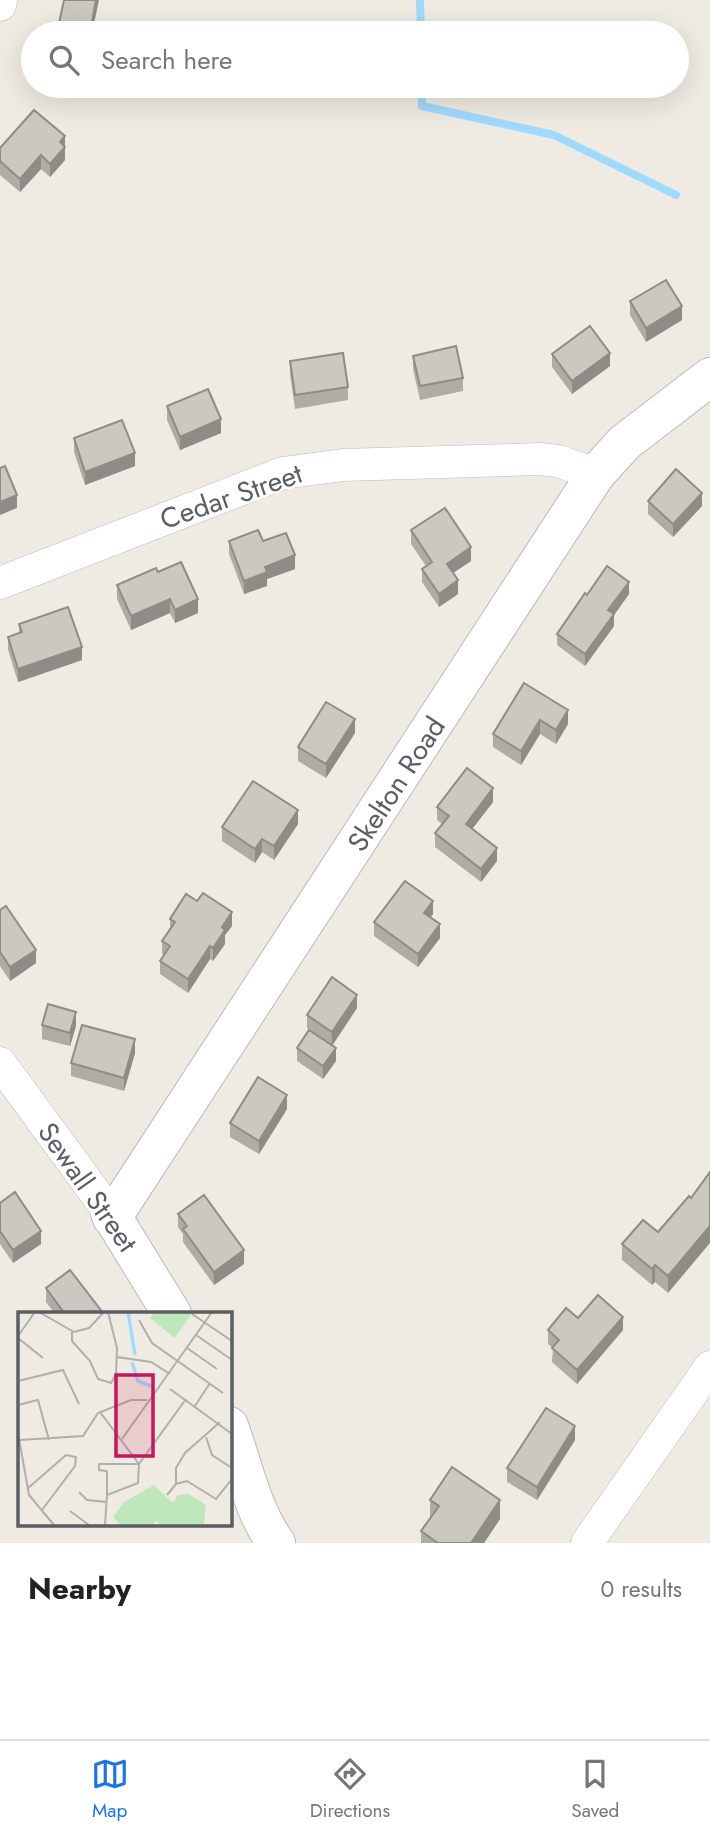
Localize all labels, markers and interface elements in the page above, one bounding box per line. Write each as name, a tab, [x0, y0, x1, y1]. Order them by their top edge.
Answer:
search box	[21, 21, 689, 98]
icon: search	[45, 41, 83, 79]
text: Search here	[101, 41, 233, 79]
street label: Cedar Street	[155, 453, 308, 540]
street label: Skelton Road	[337, 709, 455, 860]
street label: Sewall Street	[28, 1114, 148, 1261]
inset map	[18, 1312, 231, 1526]
text: Nearby	[28, 1567, 131, 1610]
text: 0 results	[600, 1572, 682, 1606]
tab: Map	[91, 1755, 129, 1824]
tab: Directions	[310, 1755, 390, 1824]
tab: Saved	[571, 1755, 619, 1824]

